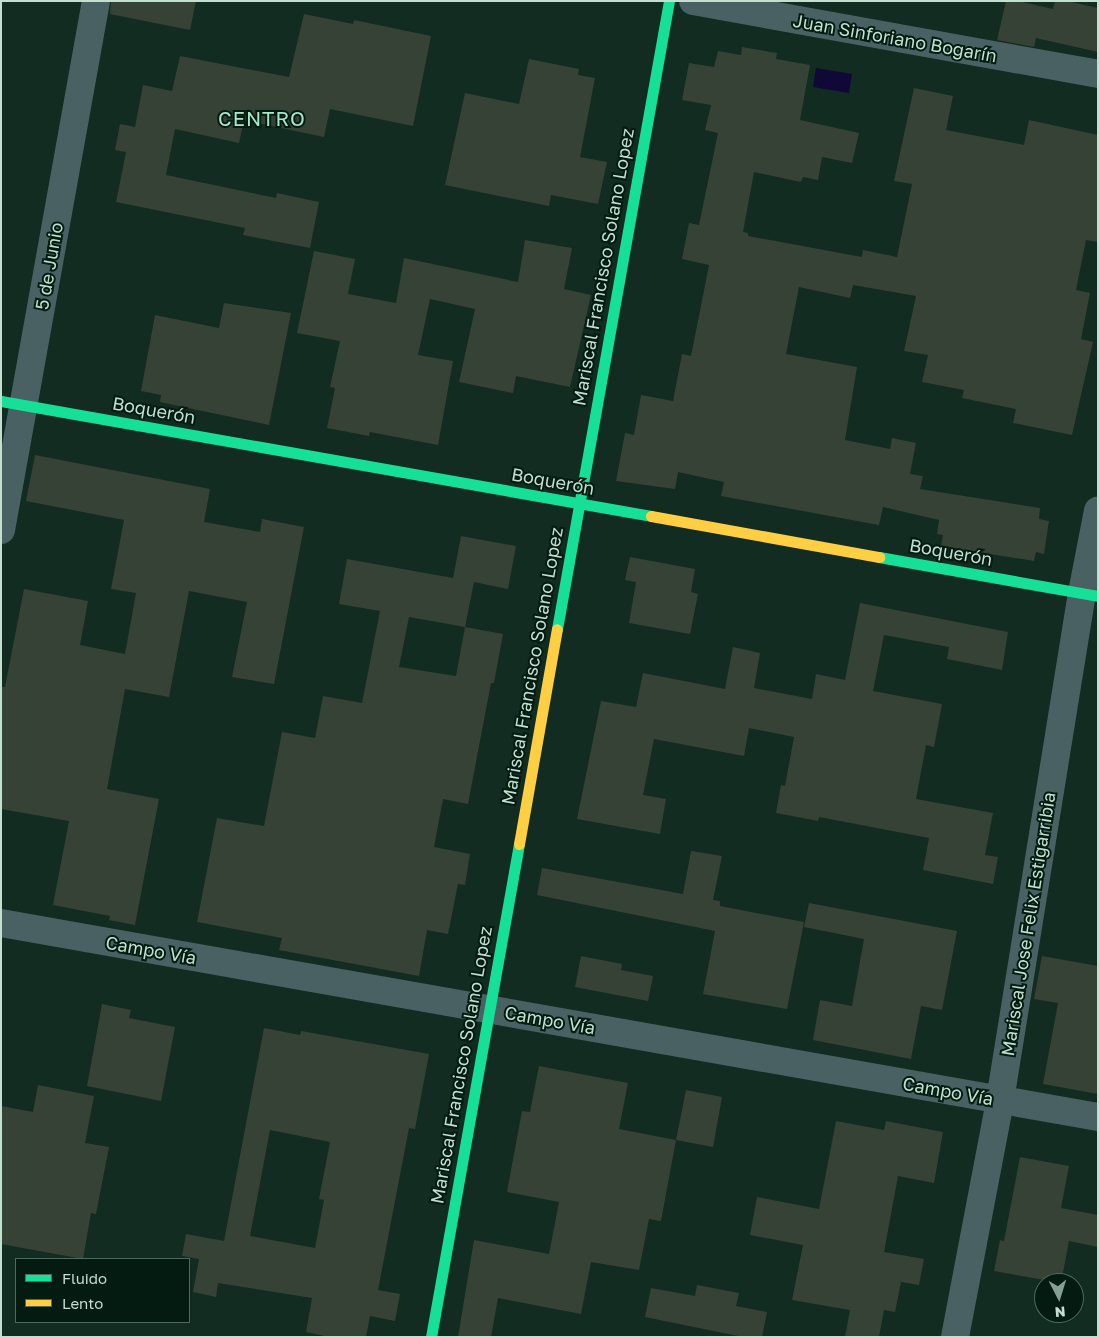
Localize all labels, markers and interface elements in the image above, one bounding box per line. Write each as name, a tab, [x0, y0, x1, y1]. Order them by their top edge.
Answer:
street label: Juan Sinforiano Bogarín	[791, 9, 999, 67]
district label: CENTRO	[217, 106, 307, 130]
street label: Mariscal Francisco Solano Lopez	[568, 126, 638, 408]
street label: 5 de Junio	[31, 221, 67, 311]
street label: Boquerón	[111, 392, 197, 428]
street label: Boquerón	[510, 463, 596, 499]
street label: Mariscal Francisco Solano Lopez	[497, 525, 567, 807]
street label: Boquerón	[908, 534, 994, 570]
street label: Mariscal Jose Felix Estigarribia	[996, 790, 1060, 1058]
street label: Mariscal Francisco Solano Lopez	[426, 924, 496, 1206]
street label: Campo Vía	[104, 931, 198, 969]
street label: Campo Vía	[503, 1001, 597, 1039]
street label: Campo Vía	[901, 1072, 995, 1110]
legend	[15, 1258, 190, 1323]
text: Fluido	[62, 1269, 107, 1287]
north arrow	[1034, 1273, 1084, 1323]
text: Lento	[62, 1294, 103, 1312]
text: N	[1054, 1304, 1066, 1321]

